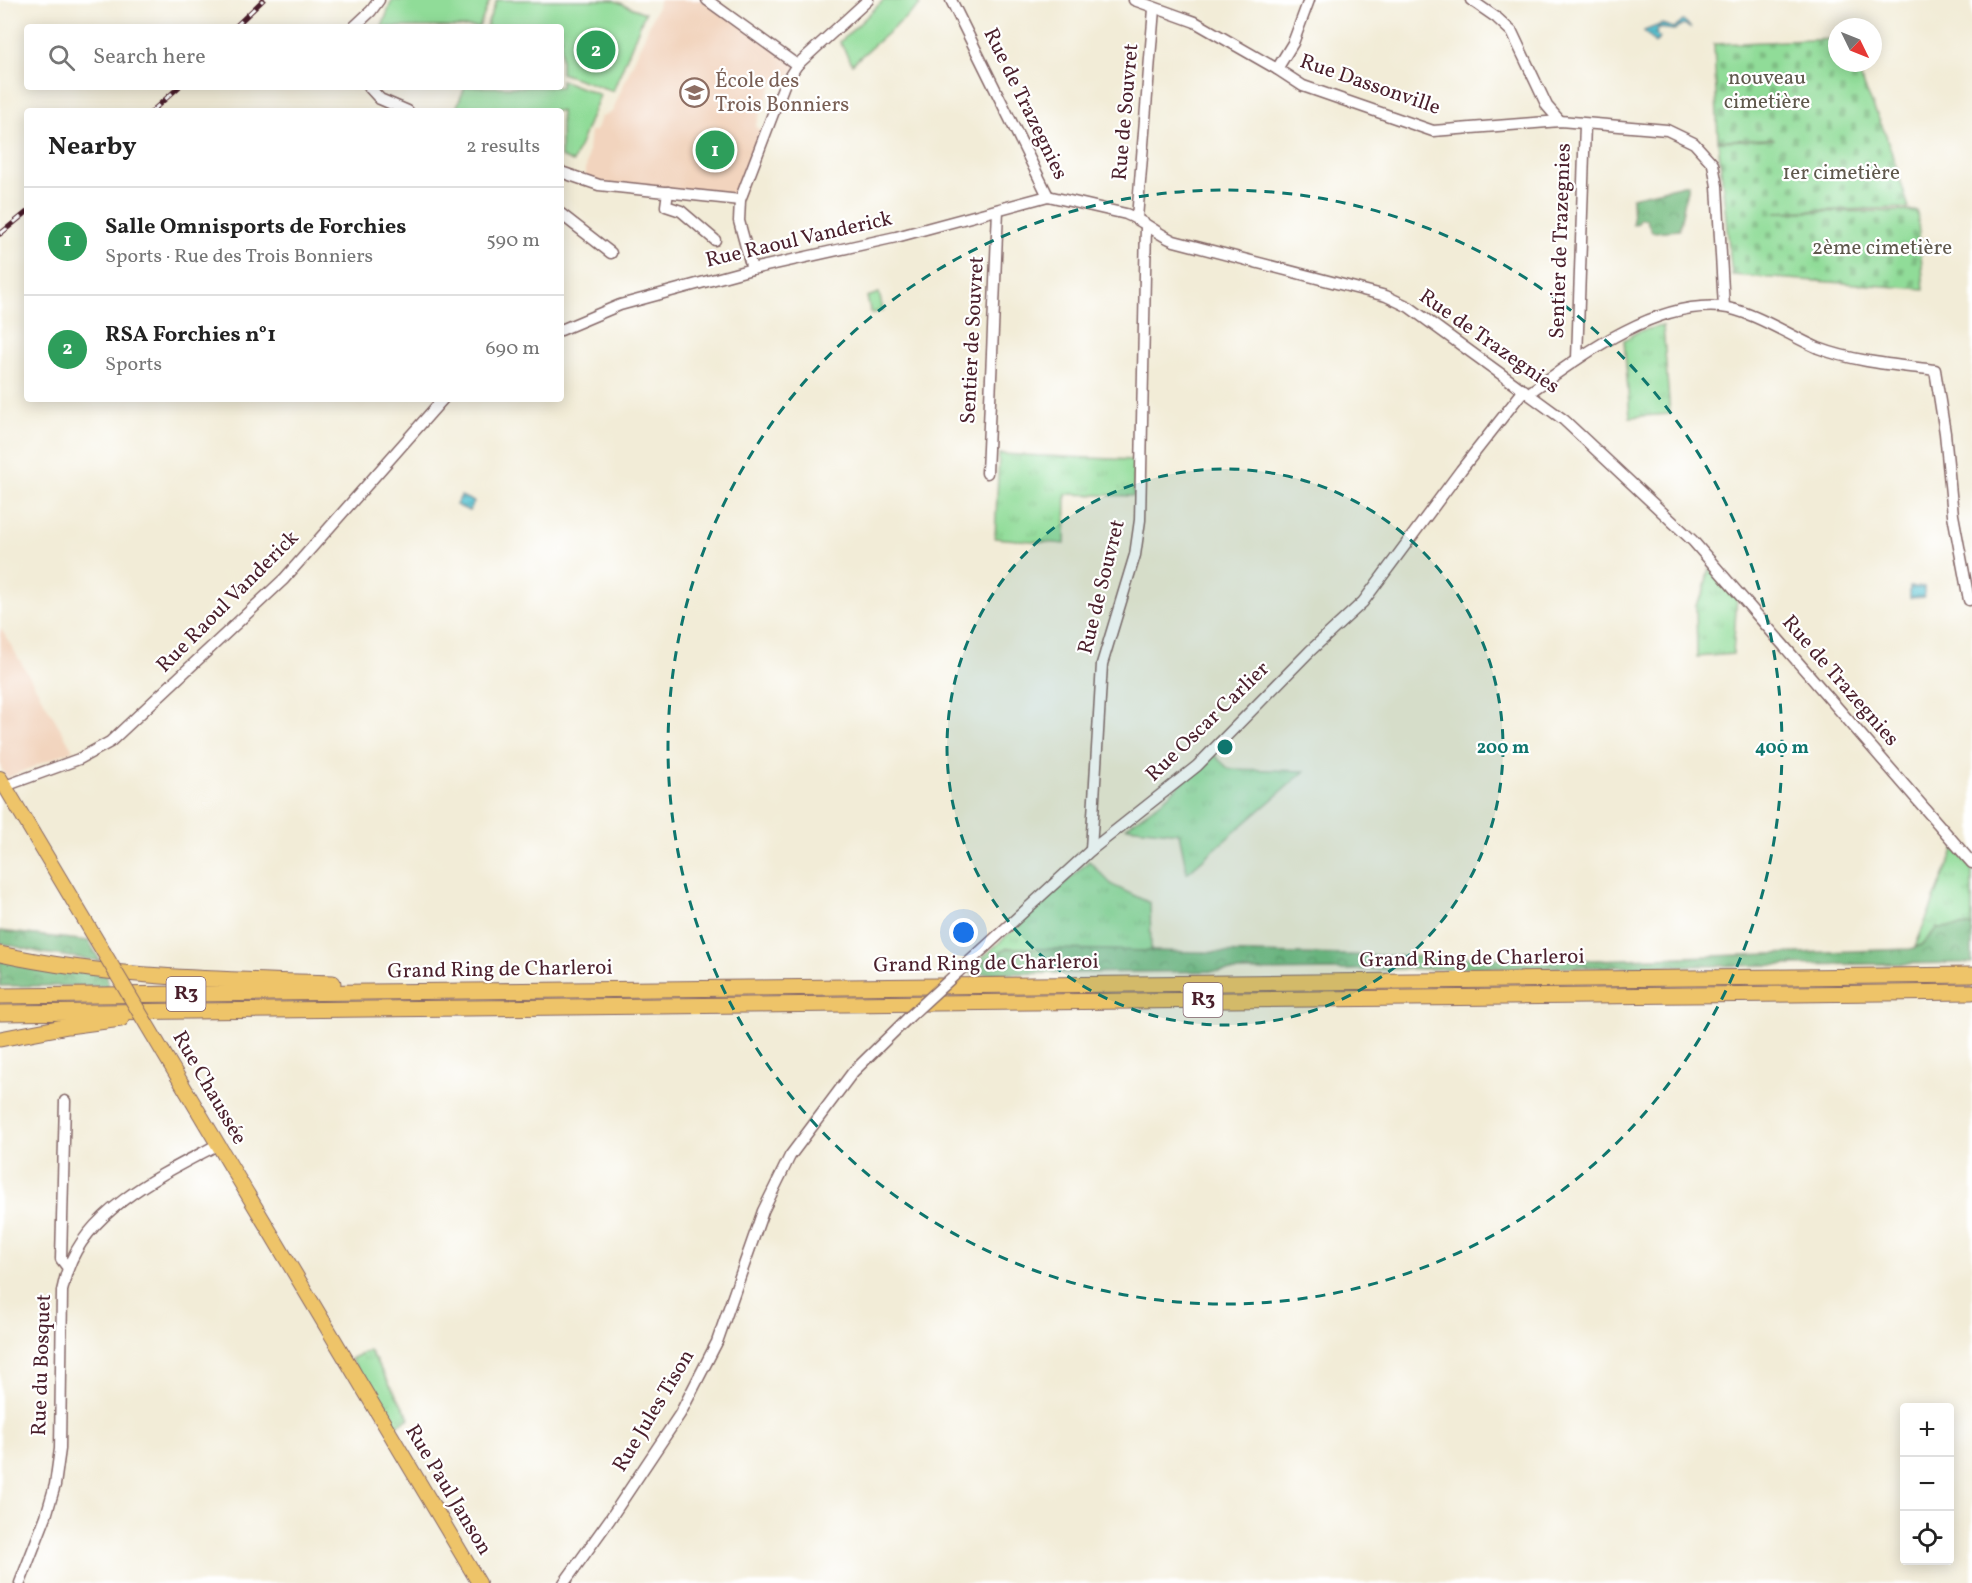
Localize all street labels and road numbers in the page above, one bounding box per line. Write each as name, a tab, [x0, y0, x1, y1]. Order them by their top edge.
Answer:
street label: Rue de Trazegnies	[976, 23, 1074, 185]
street label: Rue de Souvret	[1106, 42, 1146, 182]
street label: Rue Dassonville	[1296, 47, 1444, 123]
street label: Sentier de Trazegnies	[1543, 143, 1579, 339]
street label: Rue Raoul Vanderick	[703, 204, 896, 276]
street label: Sentier de Souvret	[954, 255, 992, 425]
street label: Rue de Trazegnies	[1413, 283, 1565, 401]
street label: Rue de Souvret	[1071, 517, 1133, 657]
street label: Rue Raoul Vanderick	[150, 524, 306, 680]
street label: Rue de Trazegnies	[1775, 609, 1905, 753]
street label: Rue Oscar Carlier	[1140, 655, 1276, 789]
street label: Grand Ring de Charleroi	[1359, 943, 1585, 975]
street label: Grand Ring de Charleroi	[873, 948, 1099, 980]
street label: Grand Ring de Charleroi	[387, 954, 613, 986]
road number: R3	[166, 977, 206, 1011]
road number: R3	[1184, 983, 1222, 1017]
street label: Rue Chaussée	[165, 1026, 253, 1150]
street label: Rue du Bosquet	[25, 1293, 59, 1437]
street label: Rue Jules Tison	[606, 1344, 702, 1478]
street label: Rue Paul Janson	[397, 1419, 499, 1561]

